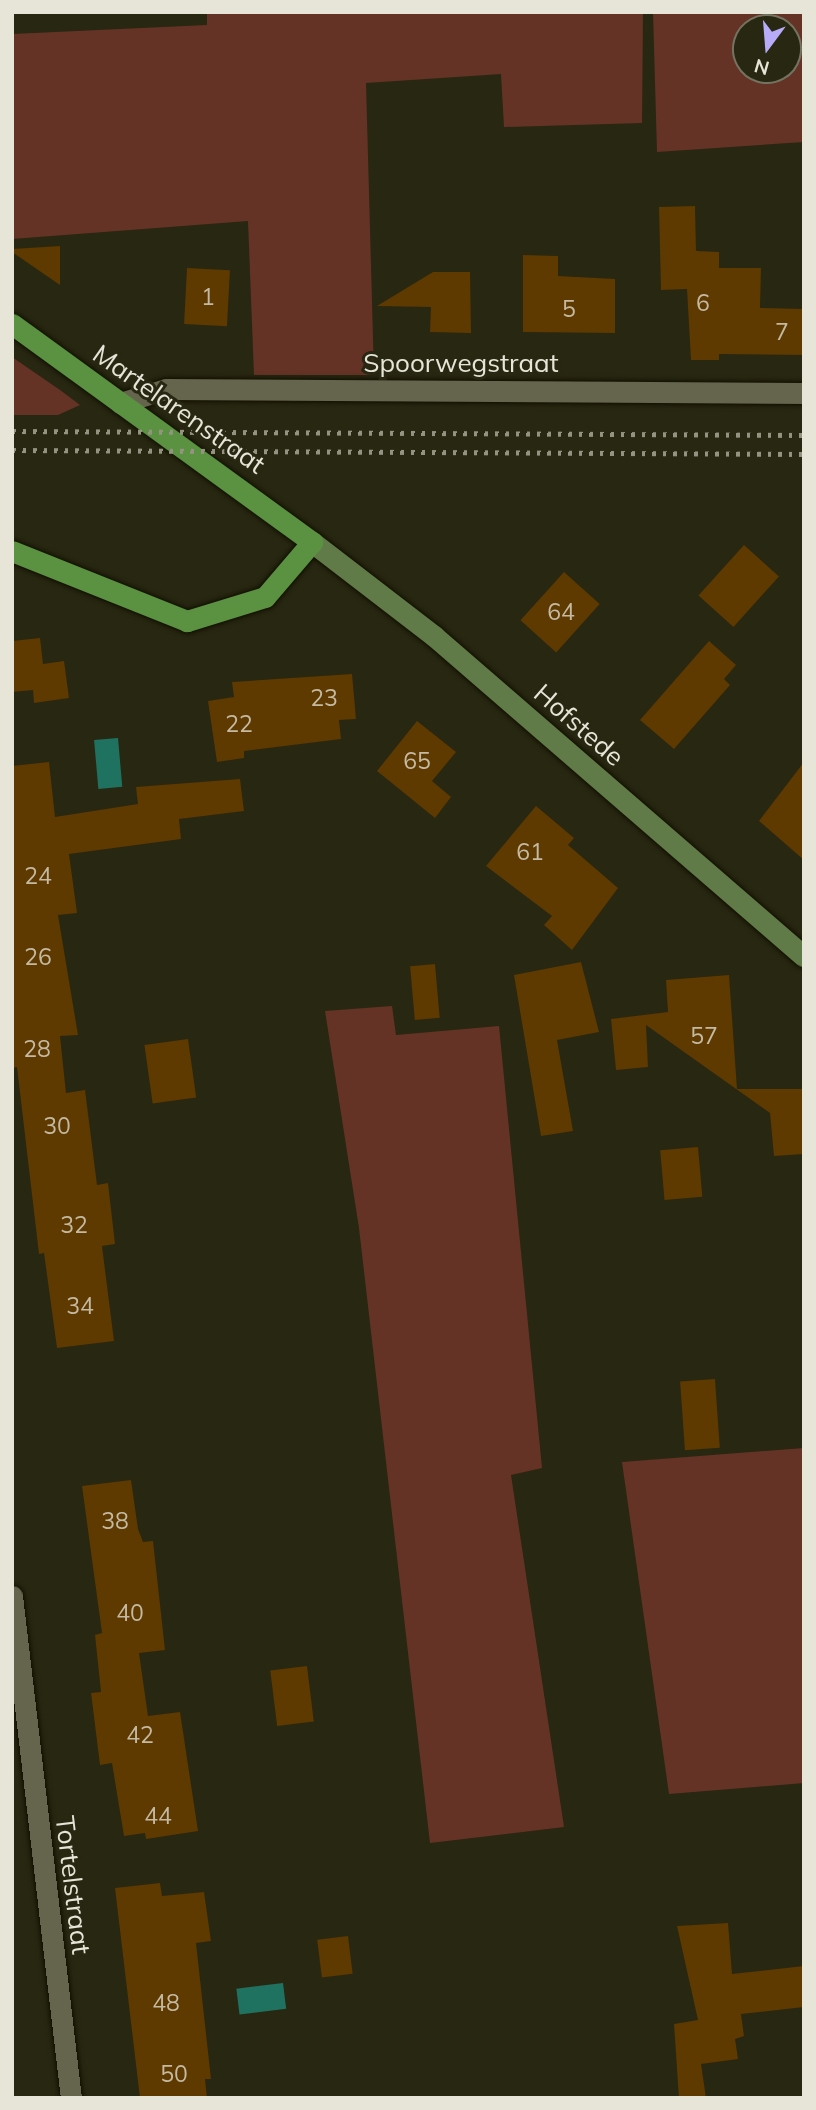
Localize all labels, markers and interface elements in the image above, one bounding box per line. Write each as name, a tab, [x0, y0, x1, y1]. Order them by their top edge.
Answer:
north arrow	[732, 14, 802, 84]
text: N	[752, 54, 772, 81]
house number: 1	[201, 283, 215, 311]
house number: 6	[696, 289, 710, 317]
house number: 5	[562, 295, 576, 323]
house number: 7	[775, 318, 789, 346]
street label: Martelarenstraat	[87, 338, 271, 480]
street label: Spoorwegstraat	[363, 347, 559, 379]
house number: 64	[547, 598, 575, 626]
street label: Hofstede	[528, 677, 630, 773]
house number: 23	[310, 684, 338, 712]
house number: 22	[225, 710, 253, 738]
house number: 65	[403, 747, 431, 775]
house number: 61	[516, 838, 544, 866]
house number: 24	[24, 862, 52, 890]
house number: 26	[24, 943, 52, 971]
house number: 57	[690, 1022, 718, 1050]
house number: 28	[23, 1035, 51, 1063]
house number: 30	[43, 1112, 71, 1140]
house number: 32	[60, 1211, 88, 1239]
house number: 34	[66, 1292, 94, 1320]
house number: 38	[101, 1507, 129, 1535]
house number: 40	[116, 1599, 144, 1627]
house number: 42	[126, 1721, 154, 1749]
house number: 44	[144, 1802, 172, 1830]
street label: Tortelstraat	[49, 1814, 97, 1956]
house number: 48	[152, 1989, 180, 2017]
house number: 50	[160, 2060, 188, 2088]

